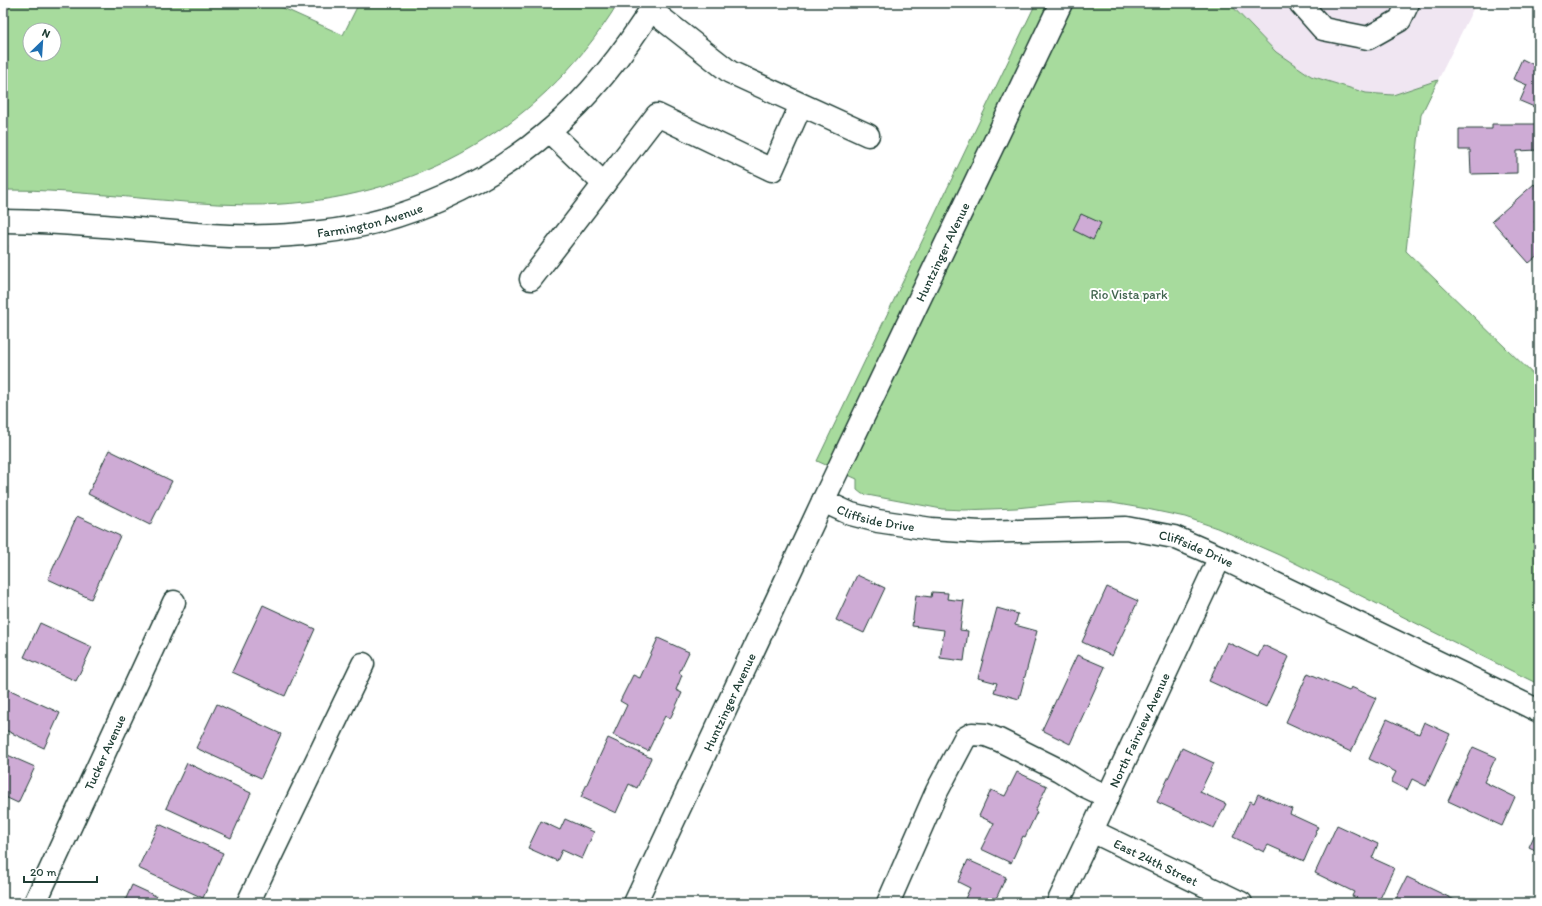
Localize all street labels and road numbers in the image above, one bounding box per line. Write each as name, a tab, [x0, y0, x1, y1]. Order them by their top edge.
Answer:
street label: Farmington Avenue	[316, 200, 425, 240]
street label: Huntzinger AVenue	[912, 200, 972, 304]
street label: Cliffside Drive	[835, 501, 916, 534]
street label: Cliffside Drive	[1158, 527, 1236, 570]
street label: Huntzinger Avenue	[700, 650, 758, 753]
street label: North Fairview Avenue	[1106, 670, 1172, 790]
street label: Tucker Avenue	[81, 712, 128, 792]
street label: East 24th Street	[1111, 835, 1201, 889]

